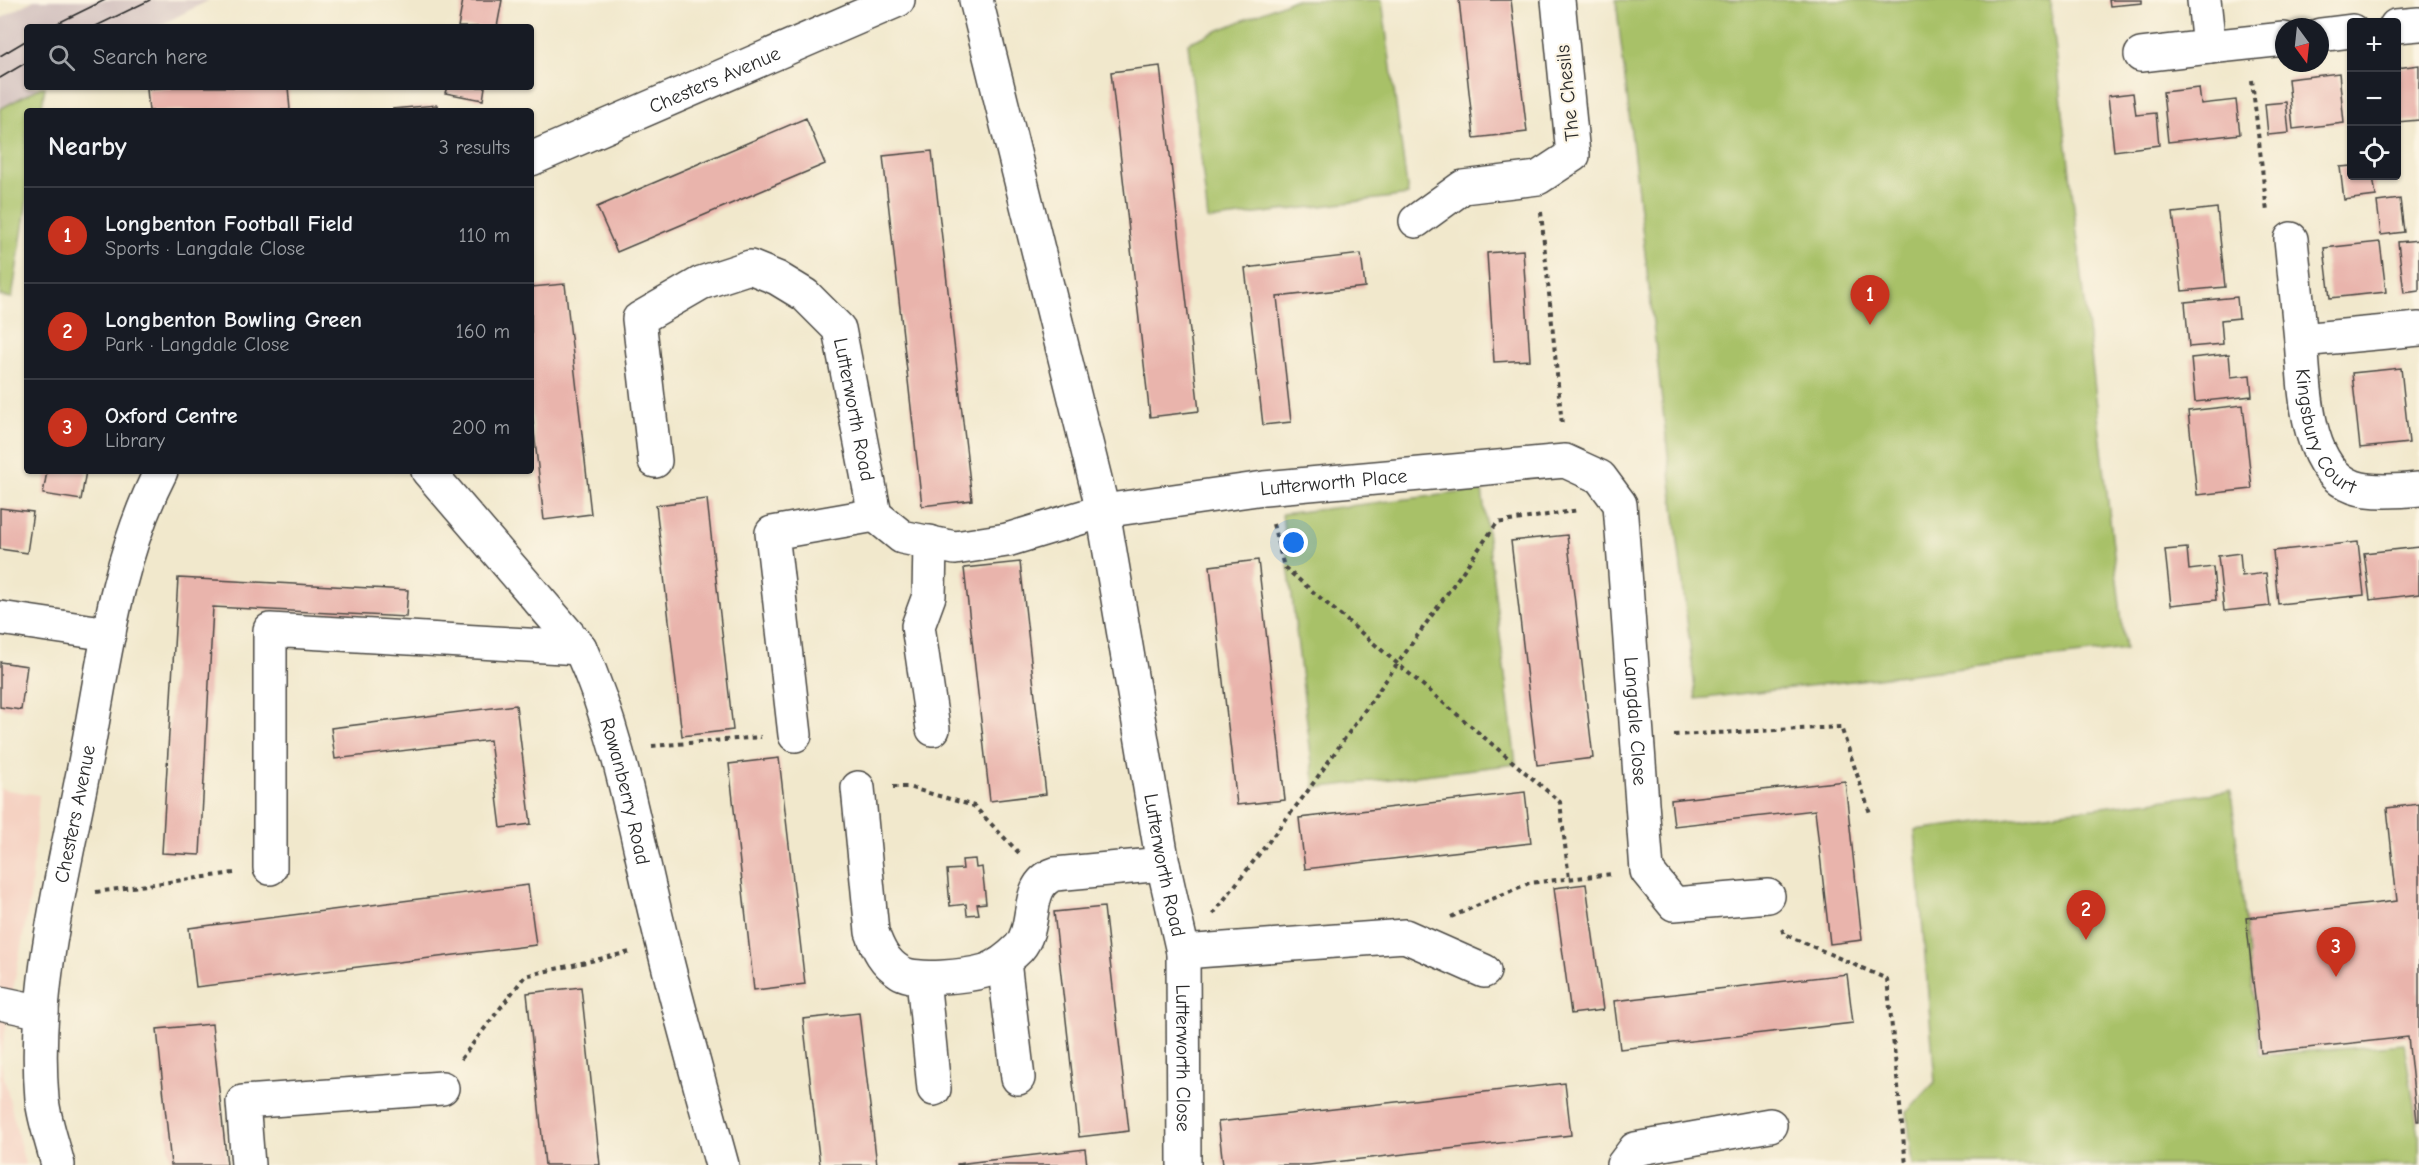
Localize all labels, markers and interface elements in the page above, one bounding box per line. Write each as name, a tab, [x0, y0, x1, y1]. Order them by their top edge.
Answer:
north arrow	[2275, 18, 2329, 72]
map controls	[2347, 18, 2401, 180]
button: +	[2347, 18, 2401, 72]
search box	[24, 24, 534, 90]
icon: search	[45, 41, 78, 74]
street label: Chesters Avenue	[646, 41, 784, 118]
text: Search here	[93, 44, 208, 70]
street label: The Chesils	[1551, 44, 1584, 142]
button: −	[2347, 72, 2401, 126]
button: locate	[2347, 126, 2401, 180]
text: Nearby	[48, 132, 127, 162]
text: 3 results	[439, 136, 510, 159]
text: Longbenton Football Field	[105, 211, 353, 237]
text: 1	[64, 224, 71, 247]
text: 110 m	[459, 224, 510, 247]
text: Sports · Langdale Close	[105, 237, 305, 260]
pin: 1	[1850, 276, 1890, 325]
text: Longbenton Bowling Green	[105, 307, 362, 333]
text: 2	[63, 320, 72, 343]
text: 160 m	[456, 320, 510, 343]
text: Park · Langdale Close	[105, 333, 289, 356]
street label: Lutterworth Road	[829, 336, 879, 483]
street label: Kingsbury Court	[2291, 368, 2361, 499]
text: Oxford Centre	[105, 403, 238, 429]
text: 3	[63, 416, 72, 439]
text: 200 m	[452, 416, 510, 439]
text: Library	[105, 429, 165, 452]
street label: Lutterworth Place	[1259, 464, 1408, 500]
your location	[1279, 528, 1308, 557]
street label: Langdale Close	[1619, 656, 1652, 786]
street label: Rowanberry Road	[595, 715, 655, 867]
street label: Chesters Avenue	[50, 743, 100, 885]
street label: Lutterworth Road	[1139, 792, 1190, 939]
pin: 2	[2066, 890, 2106, 940]
pin: 3	[2316, 928, 2356, 977]
street label: Lutterworth Close	[1171, 984, 1195, 1132]

